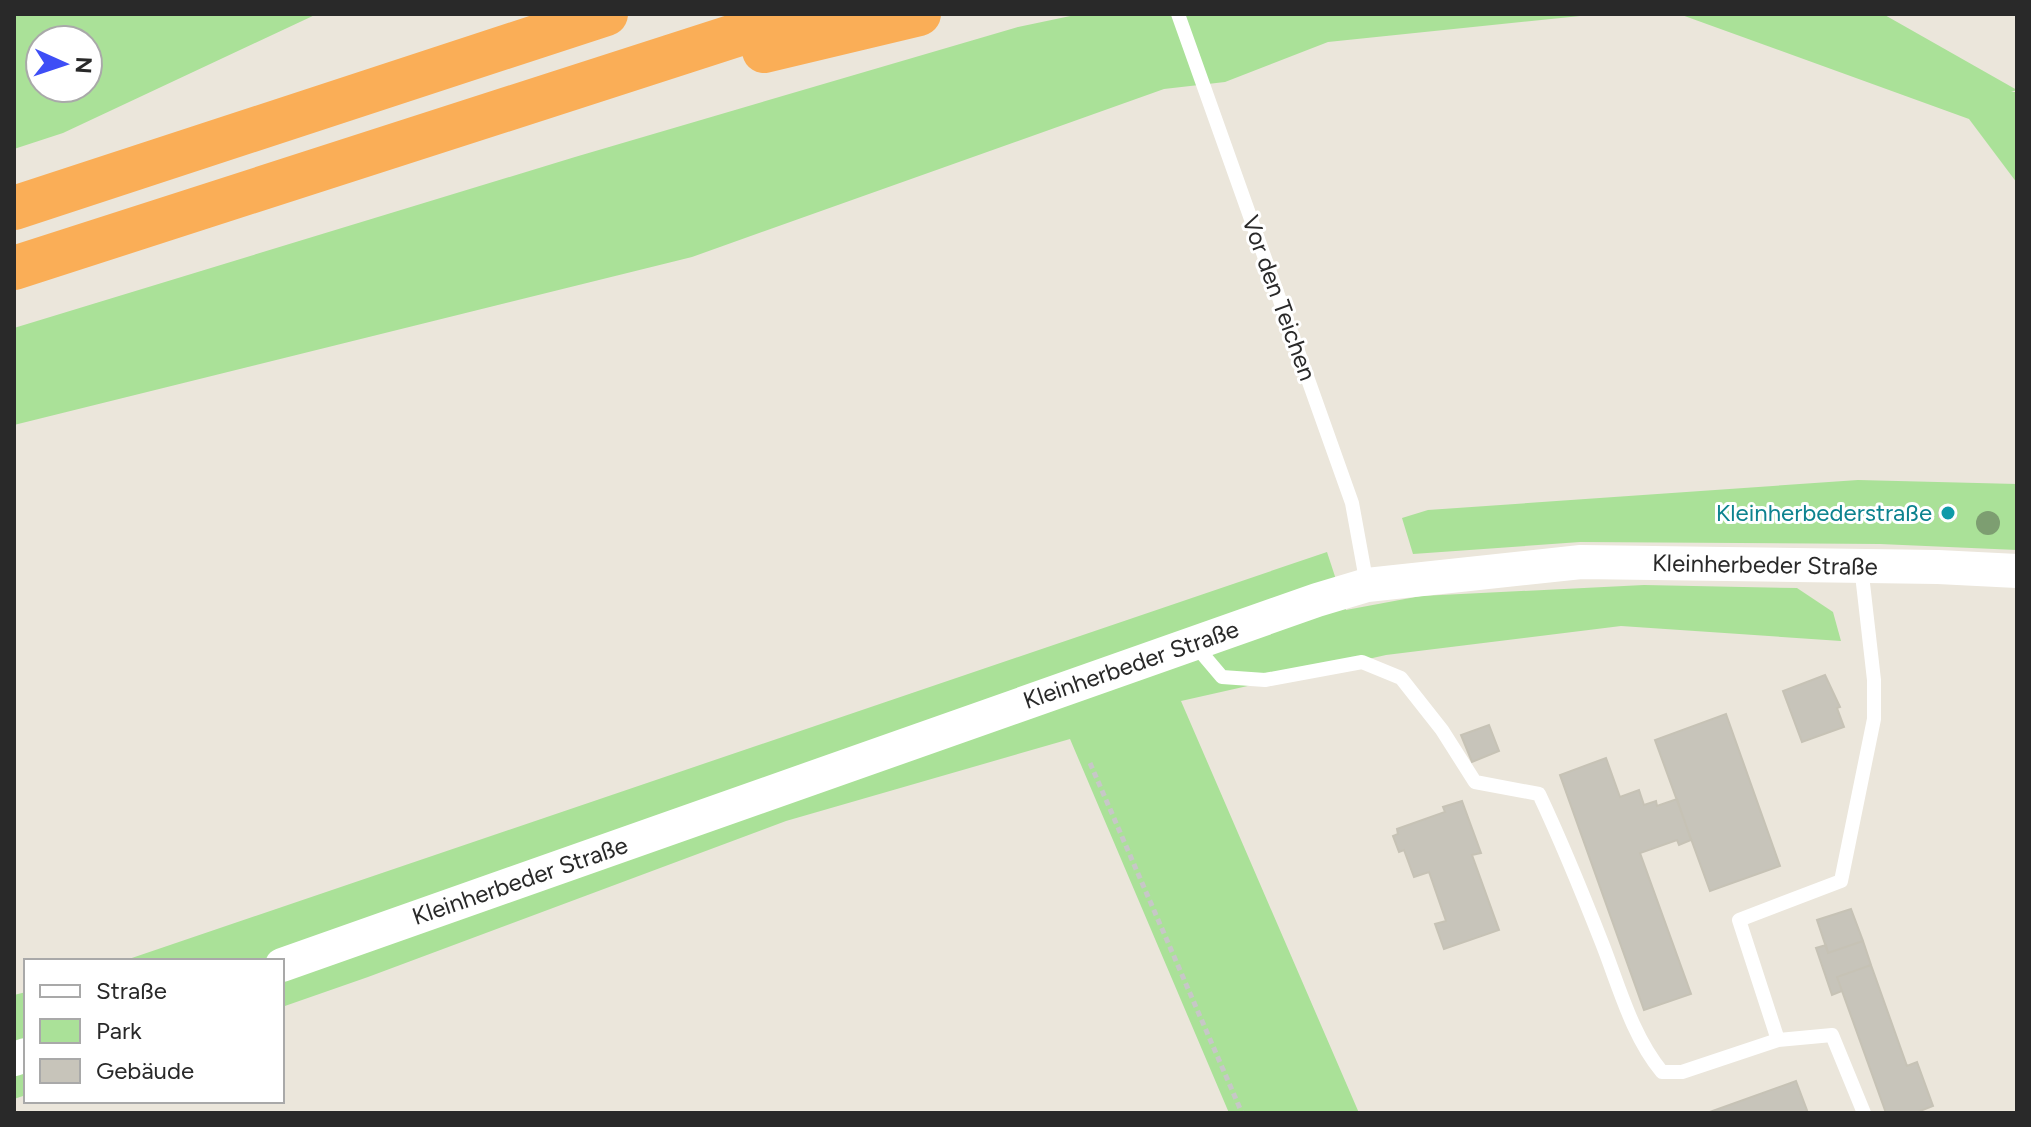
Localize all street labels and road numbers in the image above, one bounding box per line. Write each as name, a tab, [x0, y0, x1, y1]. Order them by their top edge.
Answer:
street label: Vor den Teichen	[1236, 211, 1323, 384]
street label: Kleinherbeder Straße	[1652, 548, 1878, 581]
street label: Kleinherbeder Straße	[1019, 614, 1242, 715]
street label: Kleinherbeder Straße	[408, 830, 631, 931]

